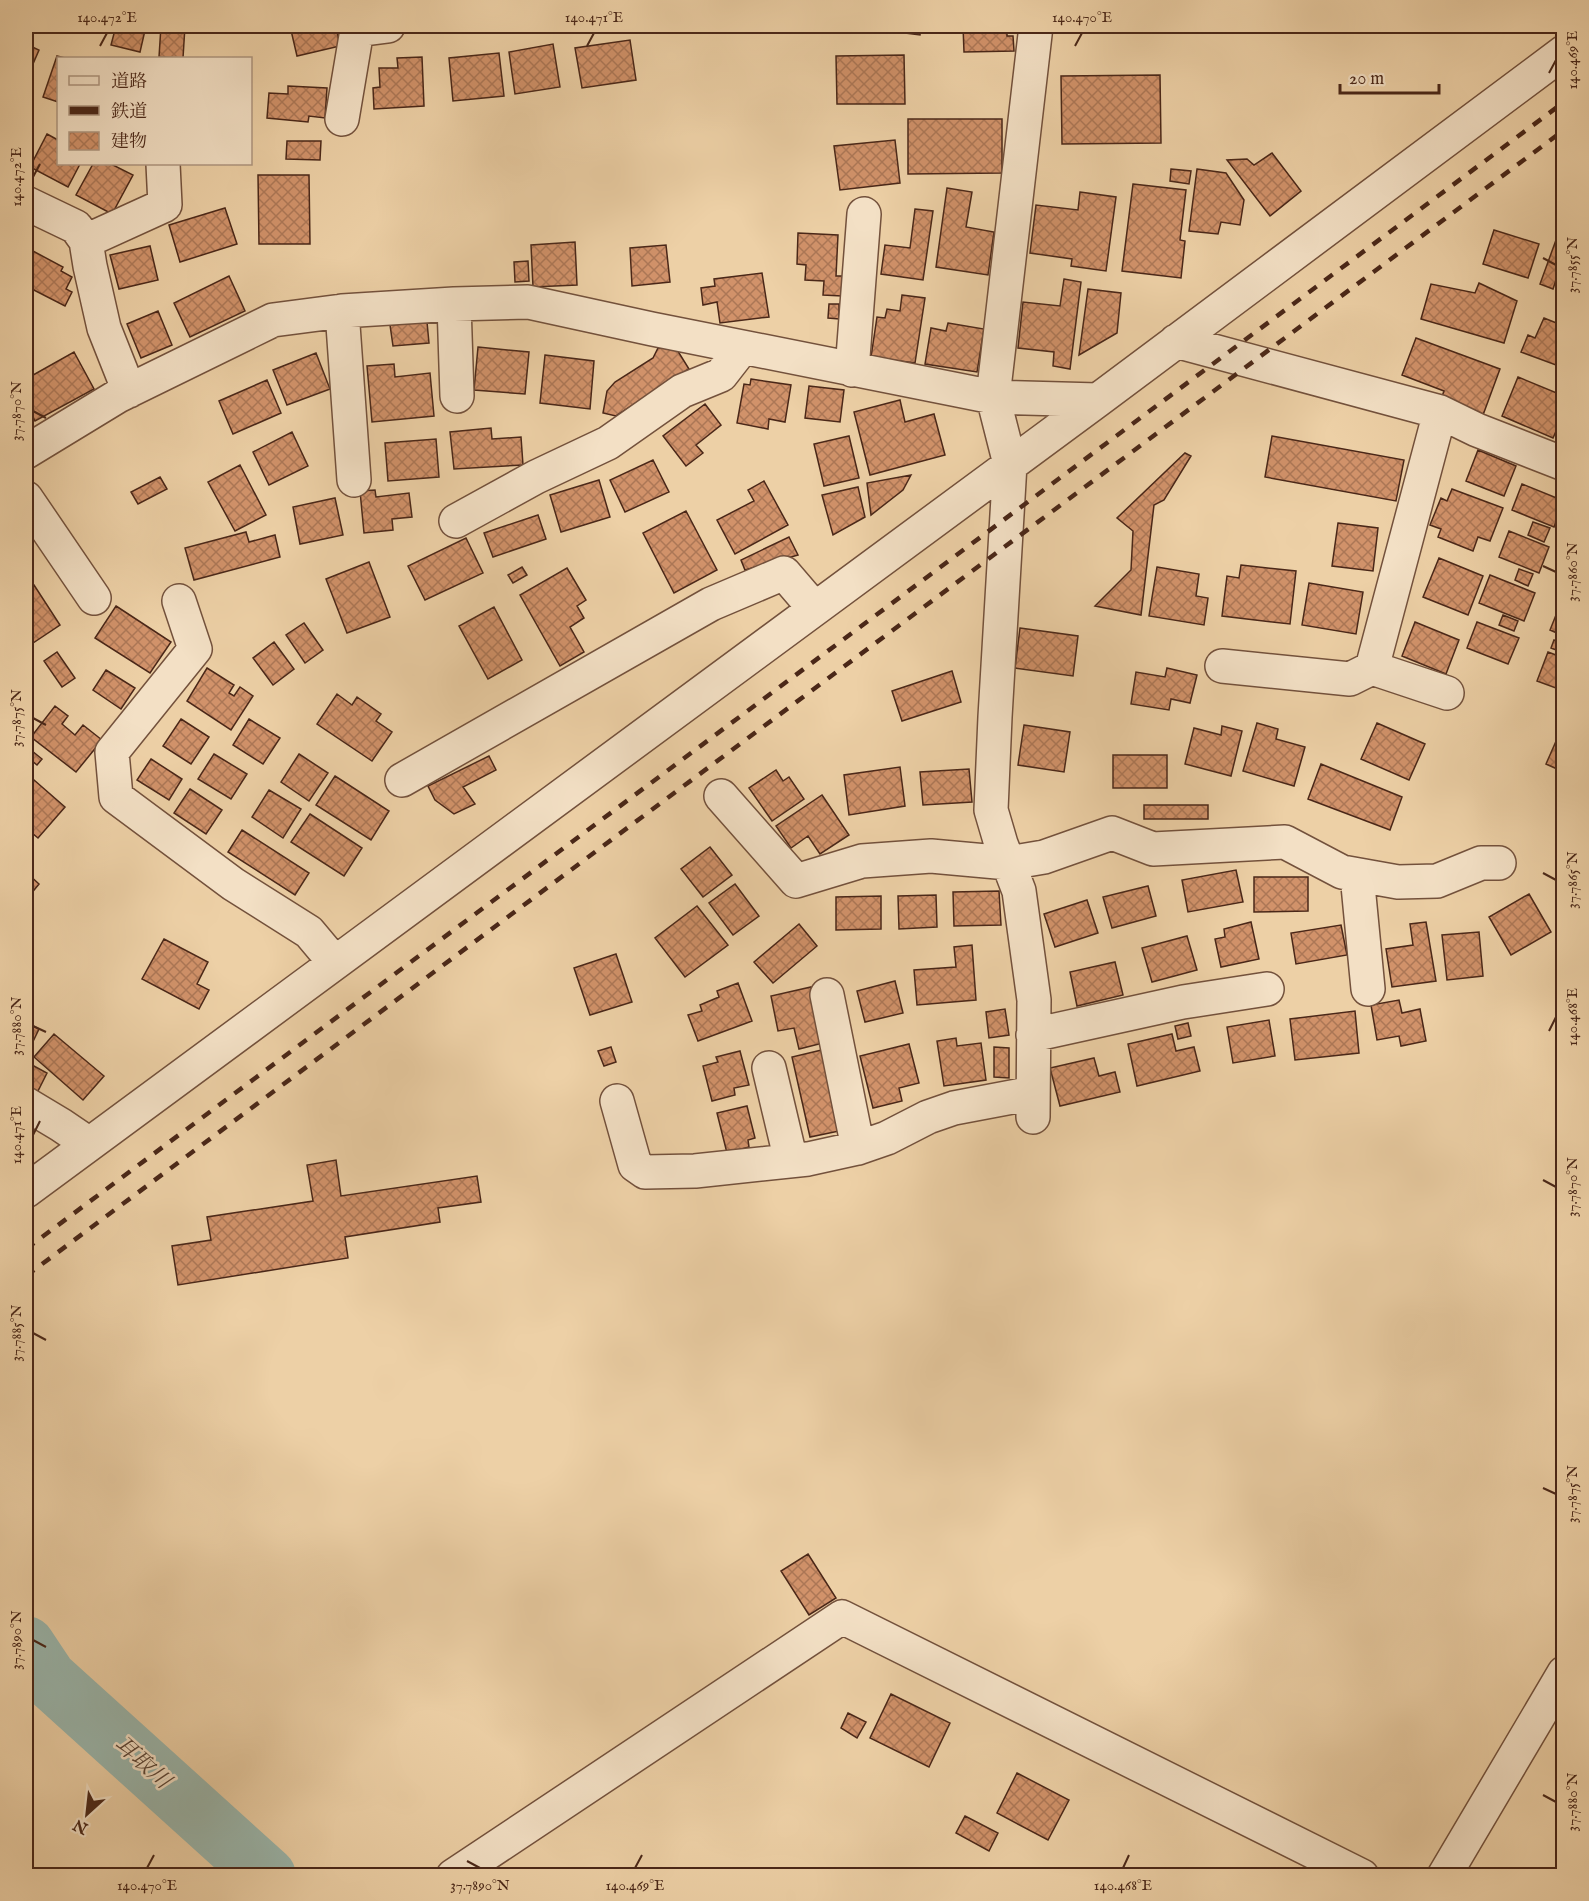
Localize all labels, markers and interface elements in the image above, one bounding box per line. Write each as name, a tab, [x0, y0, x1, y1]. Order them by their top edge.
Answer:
text: 140.472°E	[77, 8, 137, 27]
text: 140.471°E	[565, 8, 623, 27]
text: 140.470°E	[1052, 8, 1112, 27]
text: 140.469°E	[1563, 30, 1582, 90]
legend	[57, 57, 252, 165]
scale bar	[1340, 57, 1439, 95]
text: 20 m	[1349, 68, 1384, 91]
text: 道路	[111, 71, 147, 94]
text: 鉄道	[111, 101, 147, 124]
text: 建物	[111, 131, 147, 154]
text: 140.472°E	[7, 147, 26, 207]
text: 37.7855°N	[1563, 237, 1582, 293]
text: 37.7870°N	[7, 381, 26, 441]
text: 37.7860°N	[1563, 542, 1582, 602]
text: 37.7875°N	[7, 689, 26, 747]
text: 37.7865°N	[1563, 851, 1582, 909]
text: 140.468°E	[1563, 988, 1582, 1046]
text: 37.7880°N	[7, 997, 26, 1055]
text: 140.471°E	[7, 1106, 26, 1164]
text: 37.7870°N	[1563, 1157, 1582, 1217]
text: 37.7885°N	[7, 1304, 26, 1362]
text: 37.7875°N	[1563, 1465, 1582, 1523]
text: 37.7890°N	[7, 1610, 26, 1670]
water label: 耳取川	[108, 1731, 177, 1797]
text: 37.7880°N	[1563, 1773, 1582, 1831]
north arrow	[57, 1784, 117, 1844]
text: N	[70, 1813, 93, 1838]
text: 140.470°E	[117, 1876, 177, 1895]
text: 37.7890°N	[450, 1876, 510, 1895]
text: 140.469°E	[605, 1876, 665, 1895]
text: 140.468°E	[1094, 1876, 1152, 1895]

